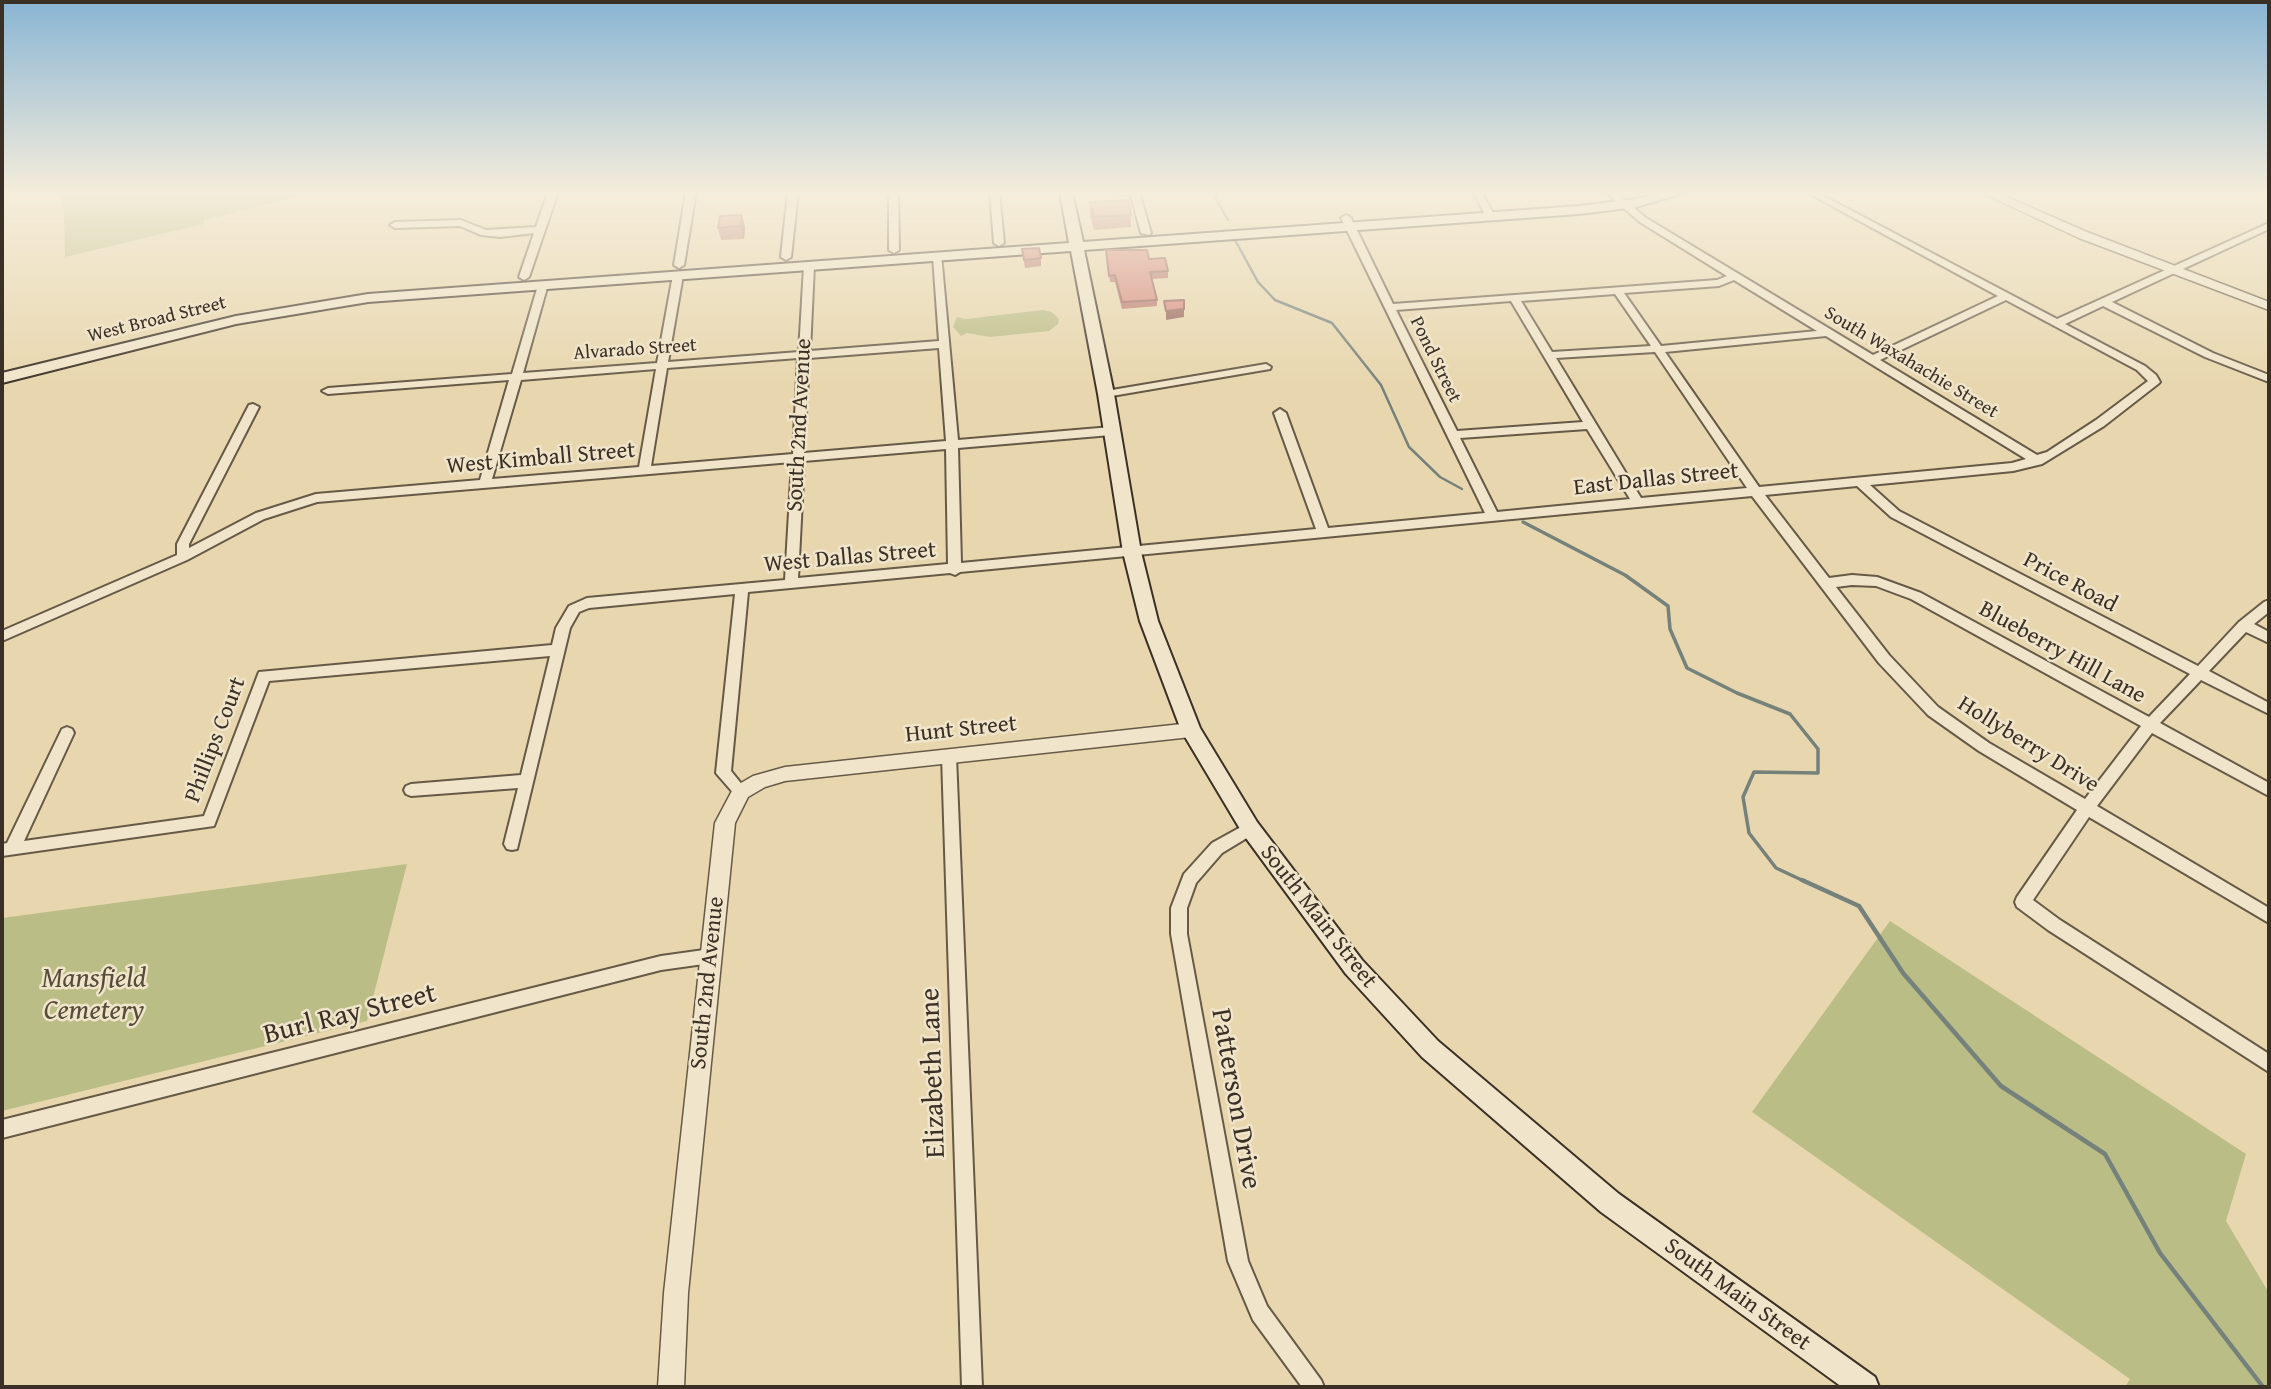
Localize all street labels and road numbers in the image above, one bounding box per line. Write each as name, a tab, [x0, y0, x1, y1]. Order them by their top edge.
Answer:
street label: West Broad Street	[85, 292, 229, 348]
street label: South Waxahachie Street	[1820, 302, 2002, 424]
street label: Pond Street	[1404, 313, 1466, 407]
street label: Alvarado Street	[573, 334, 697, 366]
street label: South 2nd Avenue	[782, 338, 818, 512]
street label: West Kimball Street	[445, 437, 637, 481]
street label: East Dallas Street	[1572, 458, 1740, 502]
street label: West Dallas Street	[763, 537, 937, 579]
street label: Price Road	[2018, 547, 2122, 619]
street label: Blueberry Hill Lane	[1974, 596, 2150, 710]
street label: Phillips Court	[179, 673, 253, 807]
street label: Hollyberry Drive	[1952, 691, 2104, 799]
street label: Hunt Street	[904, 710, 1018, 750]
street label: South Main Street	[1254, 840, 1382, 994]
street label: South 2nd Avenue	[685, 895, 731, 1071]
street label: Burl Ray Street	[260, 977, 440, 1053]
street label: Elizabeth Lane	[914, 987, 954, 1159]
street label: Patterson Drive	[1203, 1006, 1267, 1192]
street label: South Main Street	[1659, 1233, 1815, 1357]

